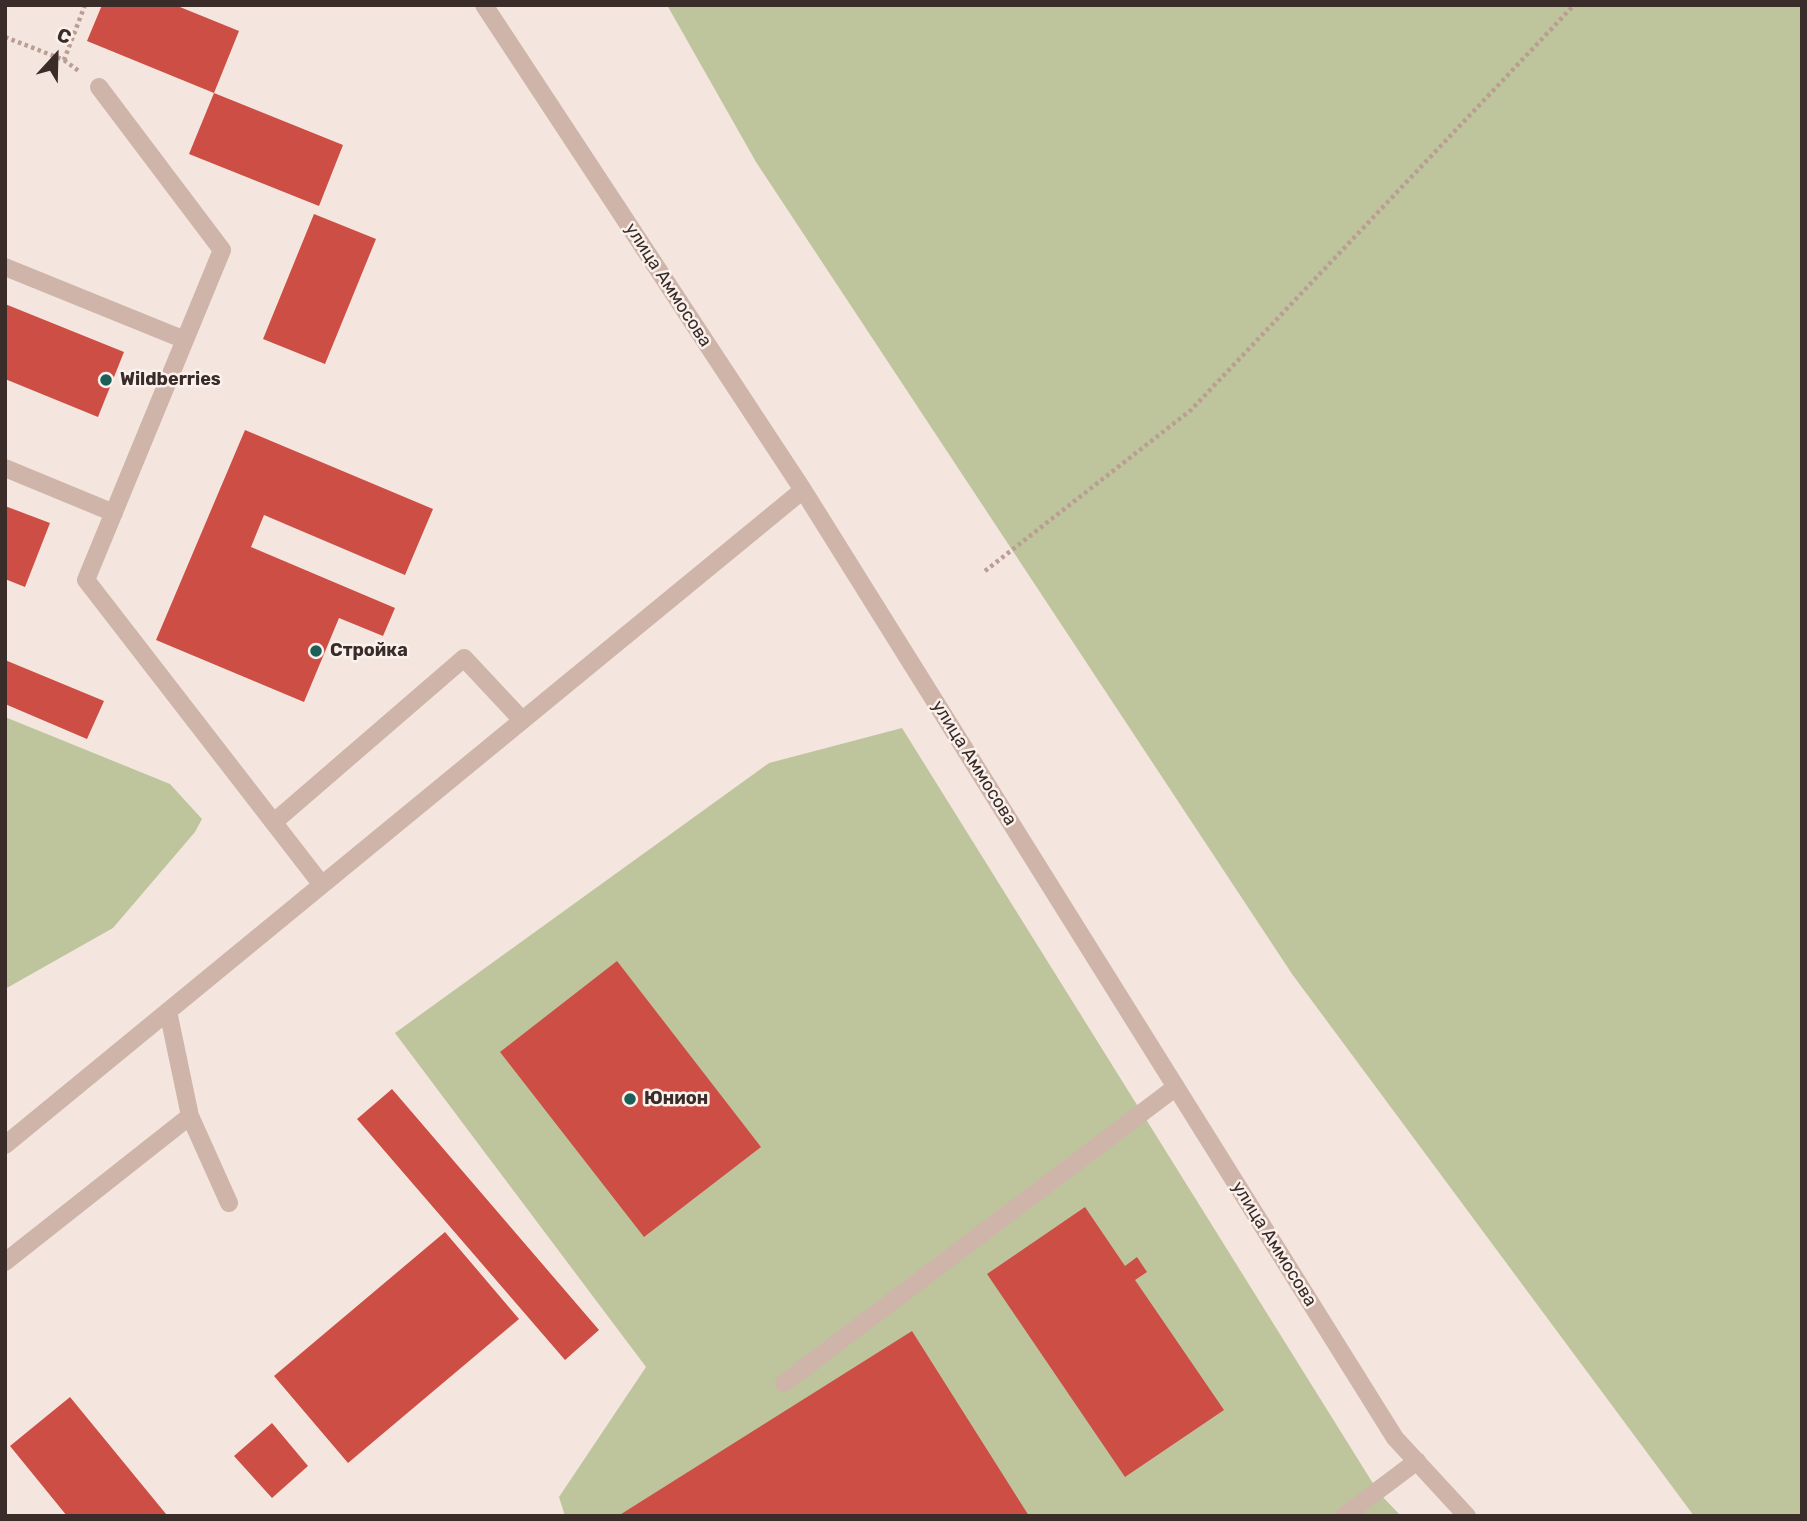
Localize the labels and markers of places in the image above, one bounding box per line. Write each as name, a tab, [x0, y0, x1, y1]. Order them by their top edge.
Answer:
place label: Wildberries	[120, 369, 221, 391]
marker: Wildberries	[98, 372, 114, 388]
place label: Стройка	[330, 640, 408, 662]
marker: Стройка	[308, 643, 324, 659]
place label: Юнион	[644, 1088, 708, 1110]
marker: Юнион	[622, 1091, 638, 1107]

